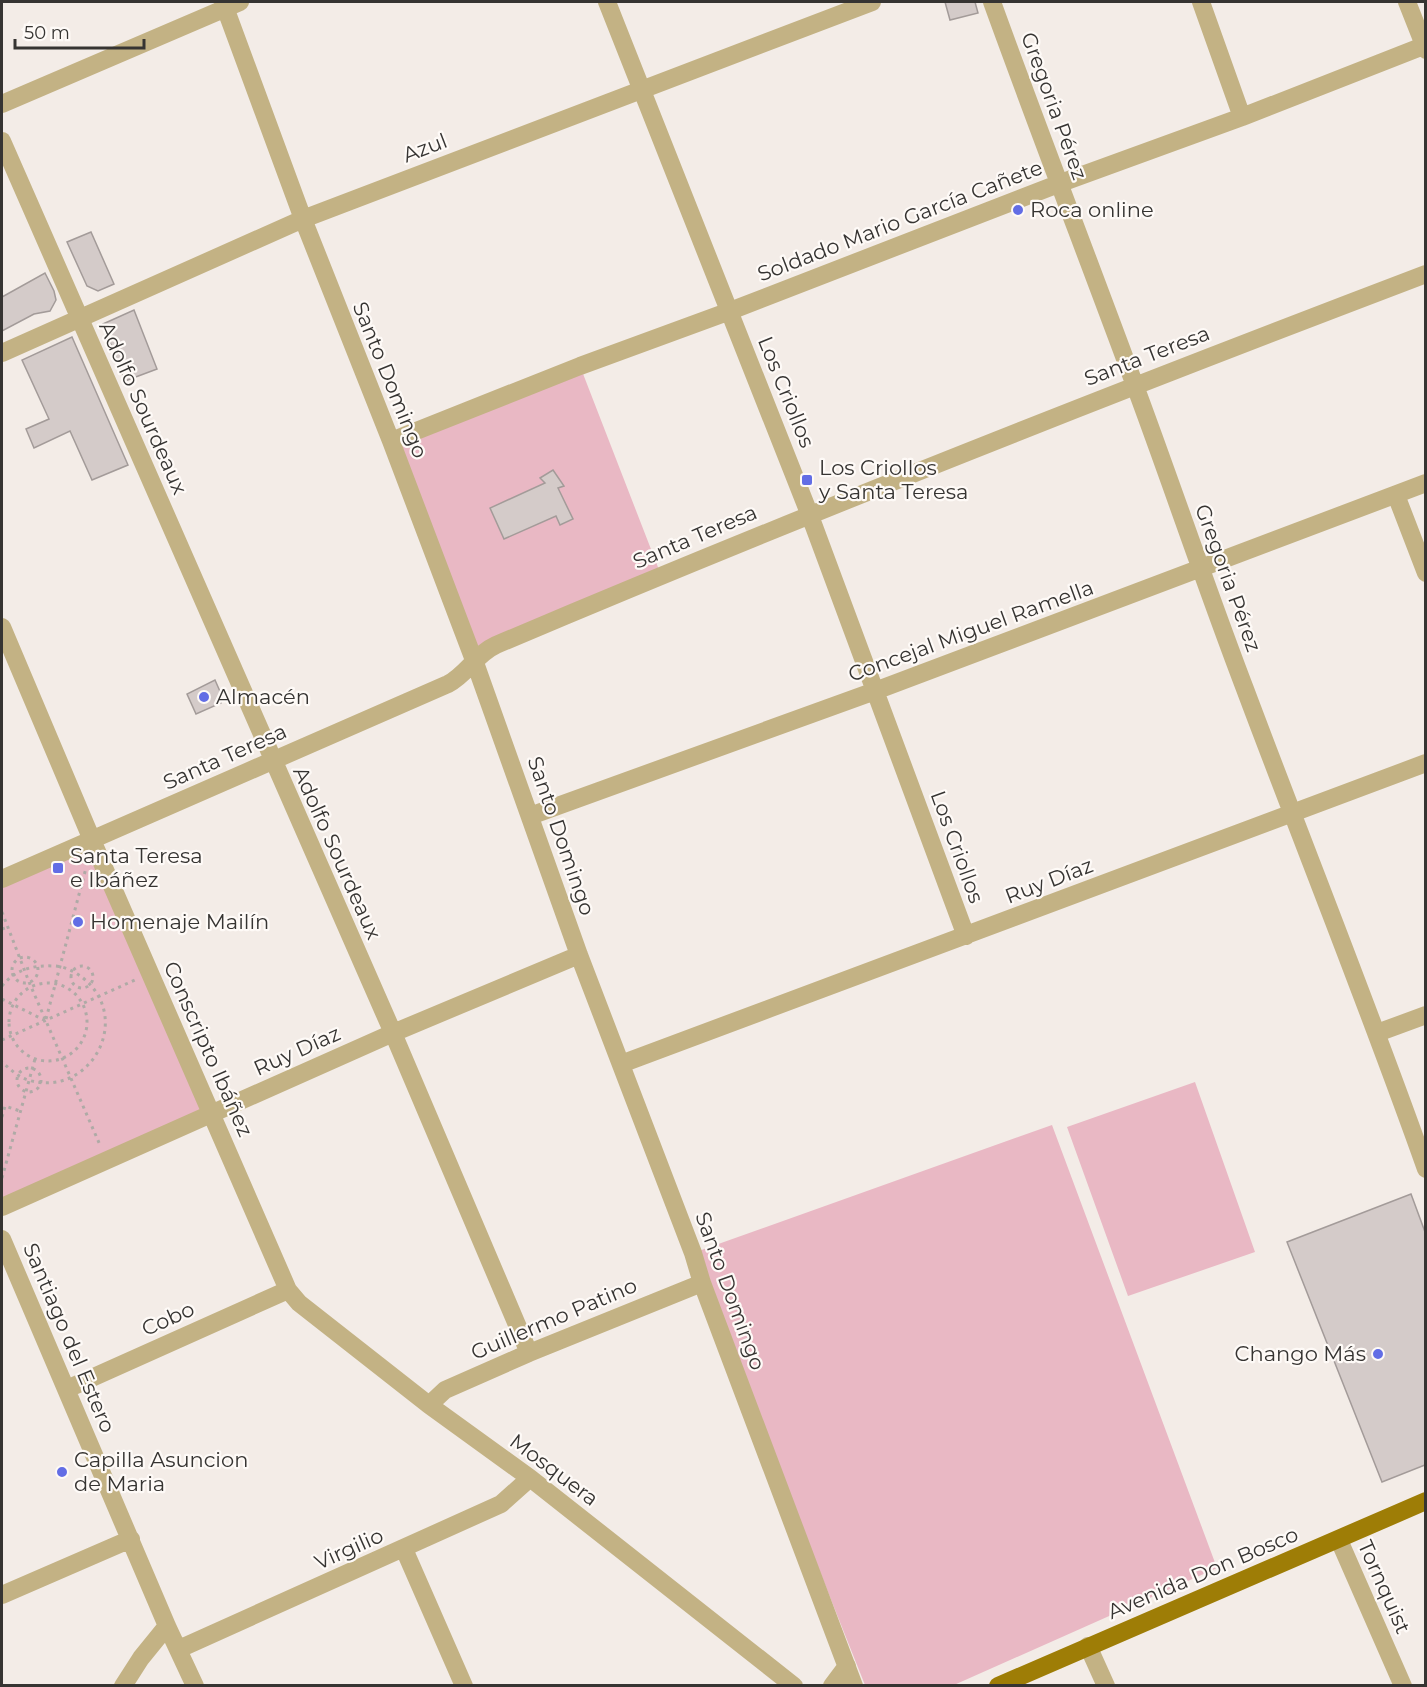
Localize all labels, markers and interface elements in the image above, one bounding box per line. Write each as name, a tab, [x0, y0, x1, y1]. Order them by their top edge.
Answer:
scale bar	[15, 12, 144, 50]
text: 50 m	[24, 22, 70, 44]
street label: Gregoria Pérez	[1016, 29, 1093, 183]
street label: Azul	[399, 128, 451, 167]
street label: Soldado Mario García Cañete	[754, 155, 1046, 287]
place label: Roca online	[1030, 197, 1154, 222]
marker: Roca online	[1011, 203, 1025, 217]
street label: Santo Domingo	[348, 298, 433, 462]
street label: Adolfo Sourdeaux	[94, 318, 193, 498]
street label: Santa Teresa	[1080, 320, 1213, 391]
street label: Los Criollos	[753, 333, 820, 451]
place label: Los Criollos y Santa Teresa	[818, 455, 968, 504]
marker: Los Criollos y Santa Teresa	[800, 473, 814, 487]
street label: Santa Teresa	[629, 499, 761, 574]
street label: Gregoria Pérez	[1190, 501, 1267, 655]
street label: Concejal Miguel Ramella	[845, 574, 1097, 687]
place label: Almacén	[216, 684, 310, 709]
marker: Almacén	[197, 690, 211, 704]
street label: Santa Teresa	[159, 718, 290, 795]
street label: Santo Domingo	[523, 753, 600, 919]
street label: Adolfo Sourdeaux	[288, 763, 387, 943]
street label: Los Criollos	[926, 787, 989, 906]
place label: Santa Teresa e Ibáñez	[70, 843, 203, 892]
street label: Ruy Díaz	[1001, 852, 1096, 909]
marker: Santa Teresa e Ibáñez	[51, 861, 65, 875]
place label: Homenaje Mailín	[90, 909, 269, 934]
marker: Homenaje Mailín	[71, 915, 85, 929]
street label: Conscripto Ibáñez	[159, 957, 258, 1140]
street label: Ruy Díaz	[250, 1020, 344, 1081]
street label: Santo Domingo	[690, 1208, 771, 1373]
street label: Santiago del Estero	[18, 1239, 121, 1436]
street label: Guillermo Patino	[467, 1272, 641, 1365]
street label: Cobo	[138, 1296, 198, 1341]
place label: Chango Más	[1235, 1341, 1366, 1366]
marker: Chango Más	[1371, 1347, 1385, 1361]
street label: Mosquera	[505, 1428, 604, 1511]
place label: Capilla Asuncion de Maria	[74, 1447, 248, 1496]
marker: Capilla Asuncion de Maria	[55, 1465, 69, 1479]
street label: Avenida Don Bosco	[1104, 1521, 1302, 1624]
street label: Virgilio	[311, 1522, 387, 1575]
street label: Tornquist	[1353, 1536, 1416, 1637]

